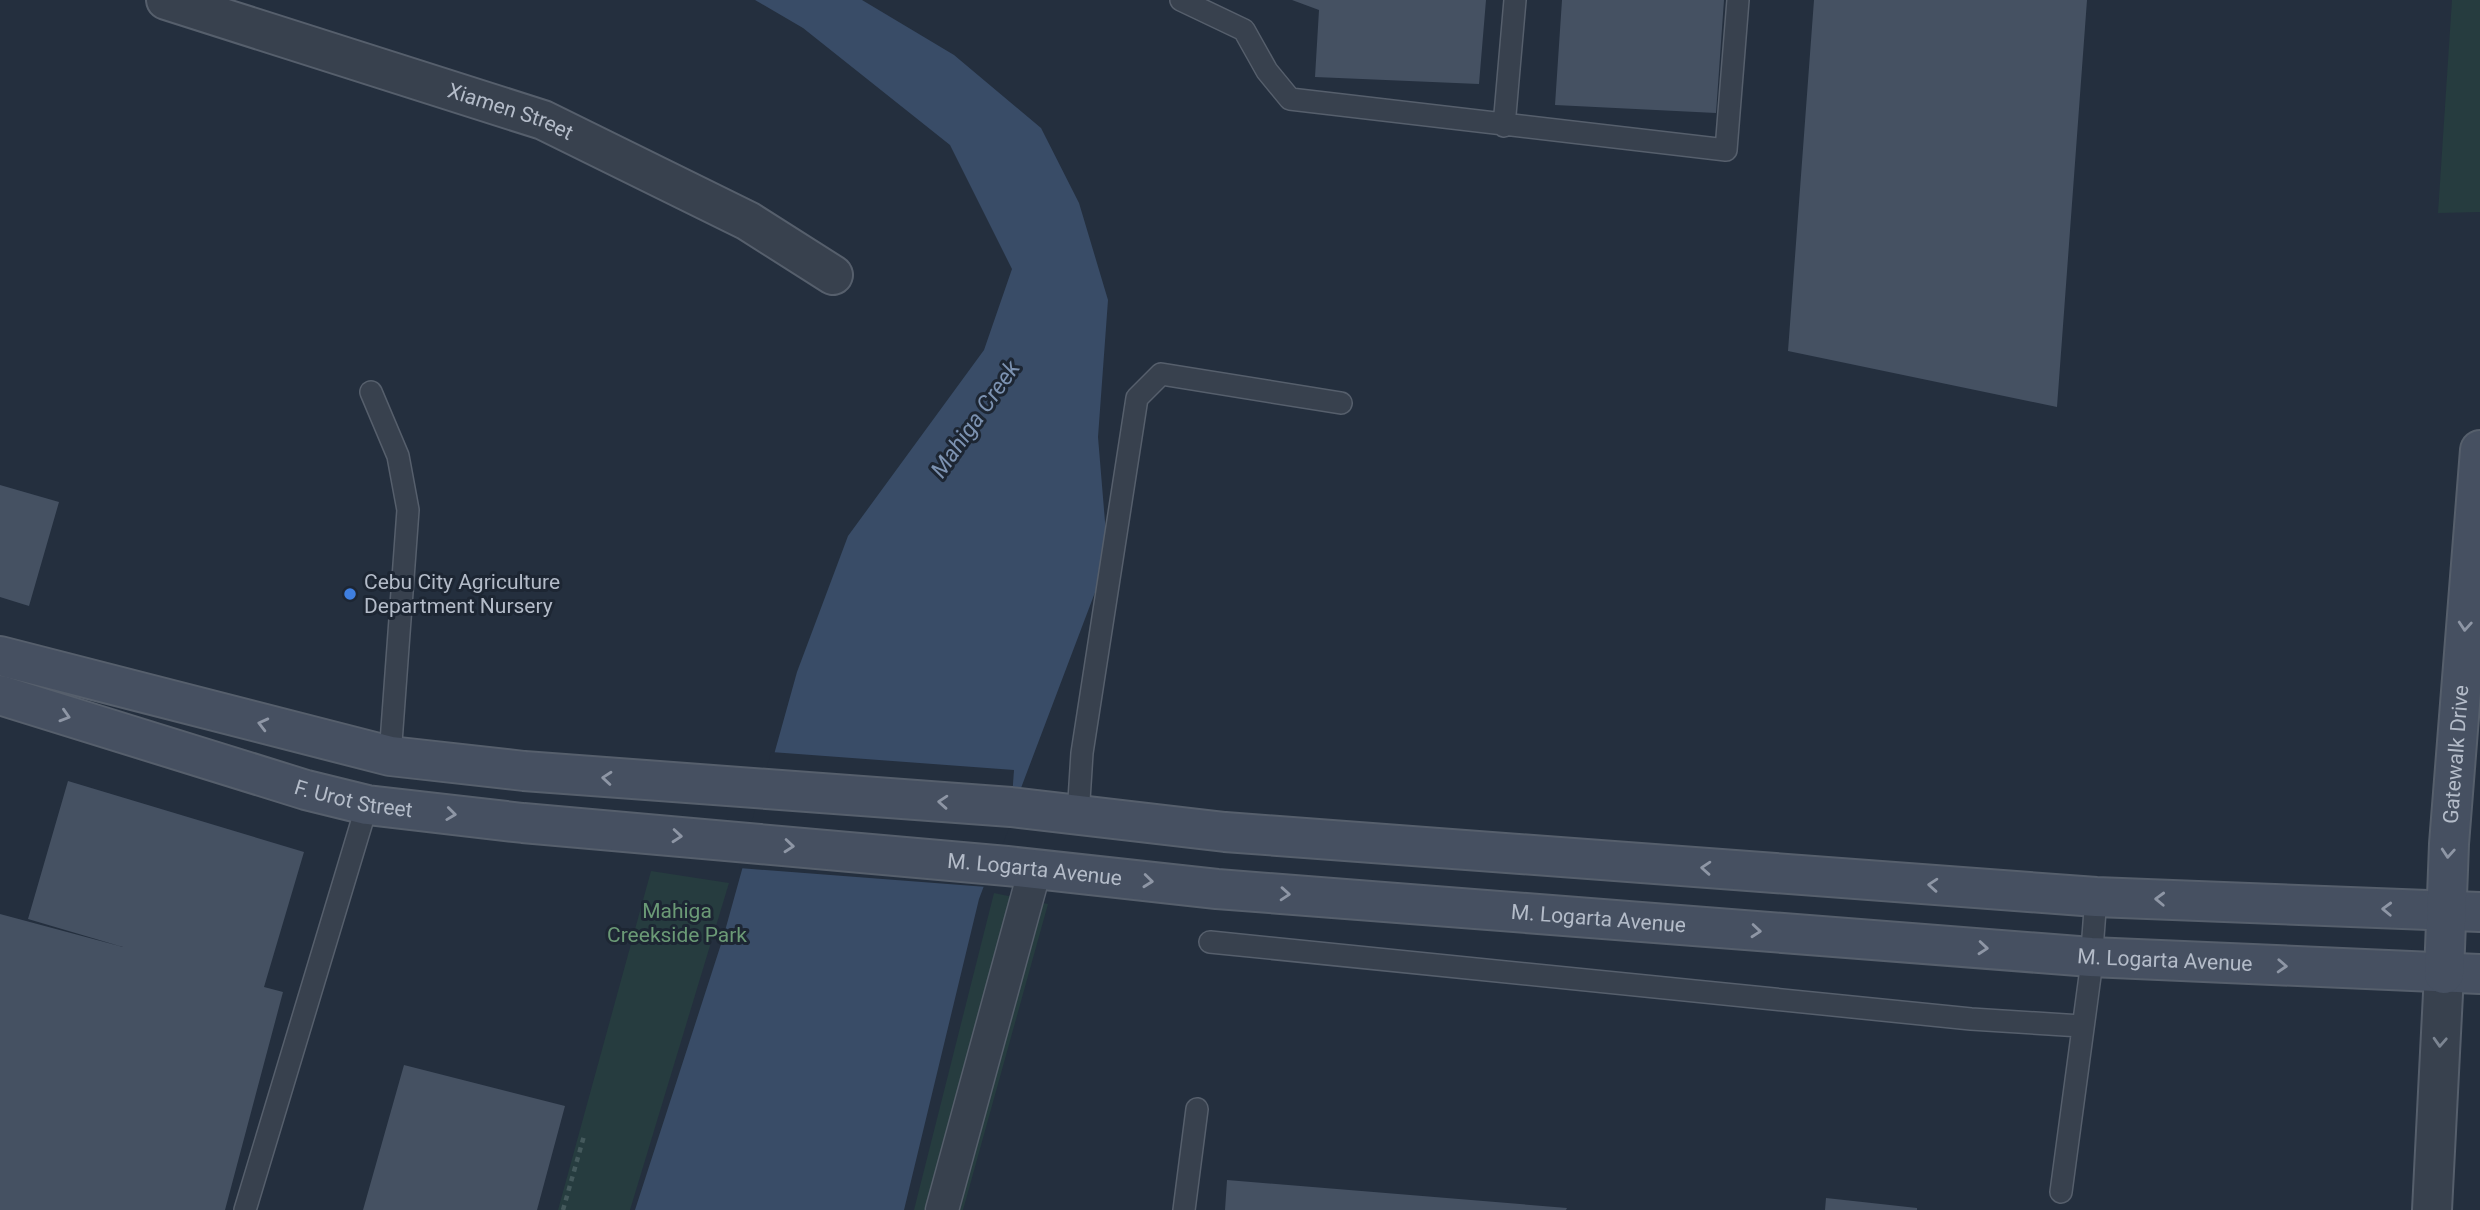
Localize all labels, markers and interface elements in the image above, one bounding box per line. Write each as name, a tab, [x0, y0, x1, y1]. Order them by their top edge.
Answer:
street label: Xiamen Street	[445, 78, 577, 145]
water label: Mahiga Creek	[925, 355, 1026, 483]
place label: Cebu City Agriculture Department Nursery	[364, 570, 560, 618]
marker: Cebu City Agriculture Department Nursery	[342, 586, 358, 602]
one-way arrow	[2458, 621, 2473, 632]
street label: Gatewalk Drive	[2439, 684, 2473, 825]
one-way arrow	[59, 707, 71, 722]
one-way arrow	[257, 718, 269, 732]
one-way arrow	[602, 771, 613, 786]
street label: F. Urot Street	[292, 775, 414, 822]
one-way arrow	[937, 795, 948, 810]
one-way arrow	[445, 807, 456, 822]
one-way arrow	[672, 828, 683, 843]
one-way arrow	[783, 839, 795, 854]
one-way arrow	[2441, 848, 2456, 859]
street label: M. Logarta Avenue	[946, 849, 1123, 891]
one-way arrow	[1700, 861, 1711, 876]
one-way arrow	[1142, 874, 1154, 889]
one-way arrow	[1927, 877, 1938, 892]
one-way arrow	[1280, 886, 1291, 901]
one-way arrow	[2154, 892, 2165, 907]
park label: Mahiga Creekside Park	[607, 899, 747, 947]
street label: M. Logarta Avenue	[1510, 900, 1687, 937]
one-way arrow	[2382, 901, 2393, 916]
one-way arrow	[1751, 923, 1762, 938]
one-way arrow	[1978, 940, 1989, 955]
street label: M. Logarta Avenue	[2076, 944, 2253, 976]
one-way arrow	[2277, 959, 2288, 974]
one-way arrow	[2433, 1037, 2448, 1048]

